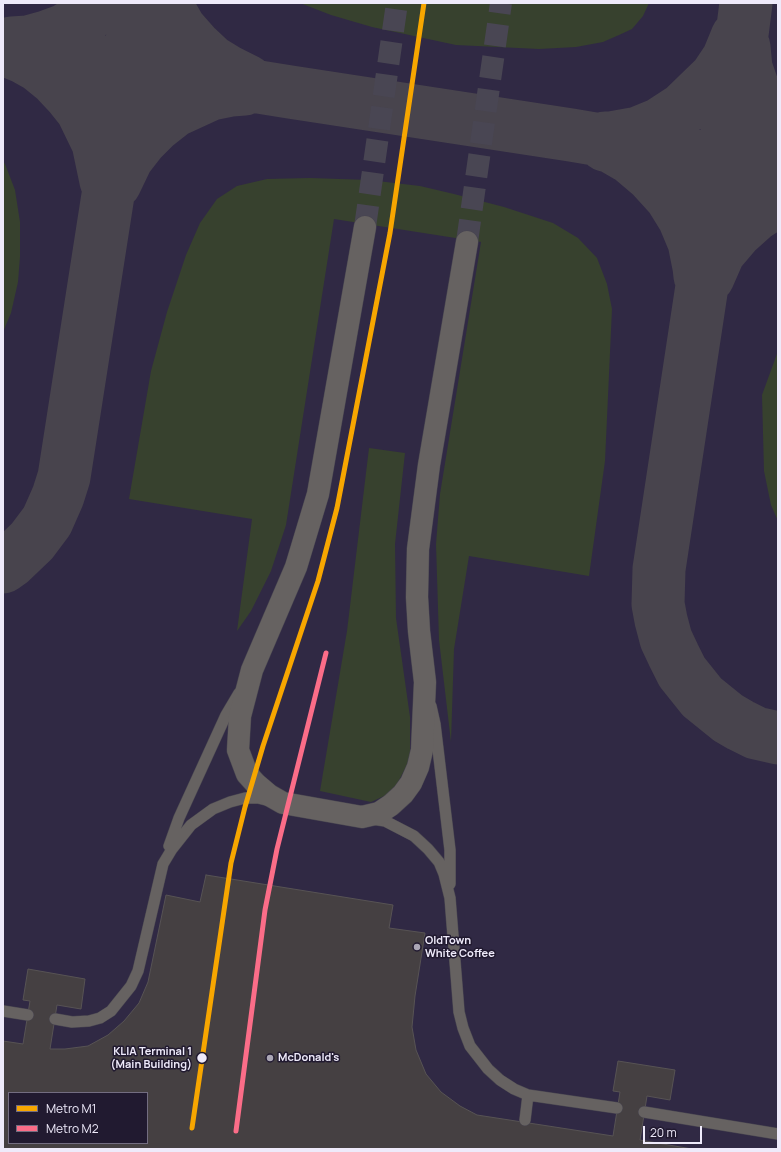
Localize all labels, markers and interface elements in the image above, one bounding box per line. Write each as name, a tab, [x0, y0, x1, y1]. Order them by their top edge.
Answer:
place label: OldTown White Coffee	[425, 934, 495, 960]
marker: OldTown White Coffee	[412, 942, 422, 952]
place label: KLIA Terminal 1 (Main Building)	[111, 1045, 192, 1071]
marker: KLIA Terminal 1 (Main Building)	[195, 1051, 209, 1065]
place label: McDonald's	[278, 1051, 339, 1065]
marker: McDonald's	[265, 1053, 275, 1063]
legend	[8, 1092, 148, 1144]
text: Metro M1	[46, 1100, 96, 1117]
scale bar	[645, 1118, 704, 1144]
text: Metro M2	[46, 1120, 99, 1137]
text: 20 m	[650, 1124, 677, 1141]

